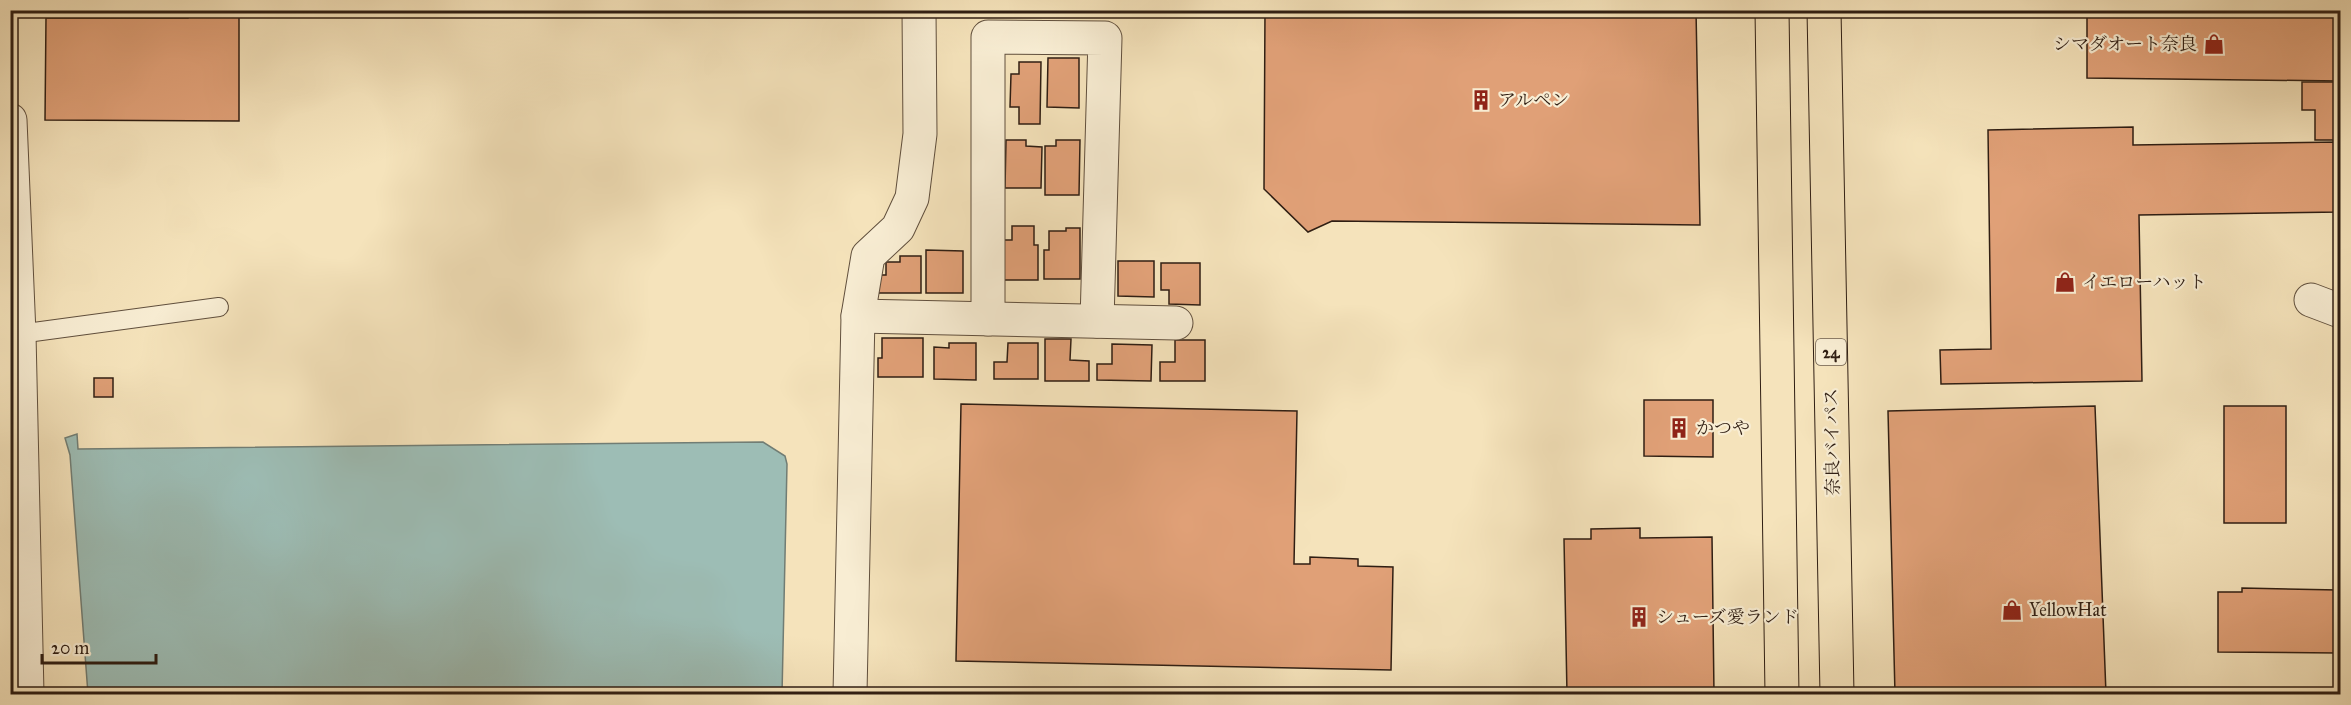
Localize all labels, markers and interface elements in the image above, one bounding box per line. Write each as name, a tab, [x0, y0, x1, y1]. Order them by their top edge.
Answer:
shop icon: シマダオート奈良	[2202, 32, 2226, 56]
place label: シマダオート奈良	[2053, 33, 2197, 55]
building icon: アルペン	[1469, 88, 1493, 112]
place label: アルペン	[1498, 89, 1569, 111]
shop icon: イエローハット	[2053, 270, 2077, 294]
place label: イエローハット	[2082, 271, 2206, 293]
road number: 24	[1816, 339, 1846, 365]
street label: 奈良バイパス	[1820, 388, 1844, 496]
building icon: かつや	[1667, 416, 1691, 440]
place label: かつや	[1696, 417, 1750, 439]
shop icon: YellowHat	[2000, 598, 2024, 622]
place label: YellowHat	[2029, 599, 2107, 621]
building icon: シューズ愛ランド	[1627, 605, 1651, 629]
place label: シューズ愛ランド	[1656, 606, 1799, 628]
scale bar	[42, 627, 156, 665]
text: 20 m	[51, 637, 89, 659]

